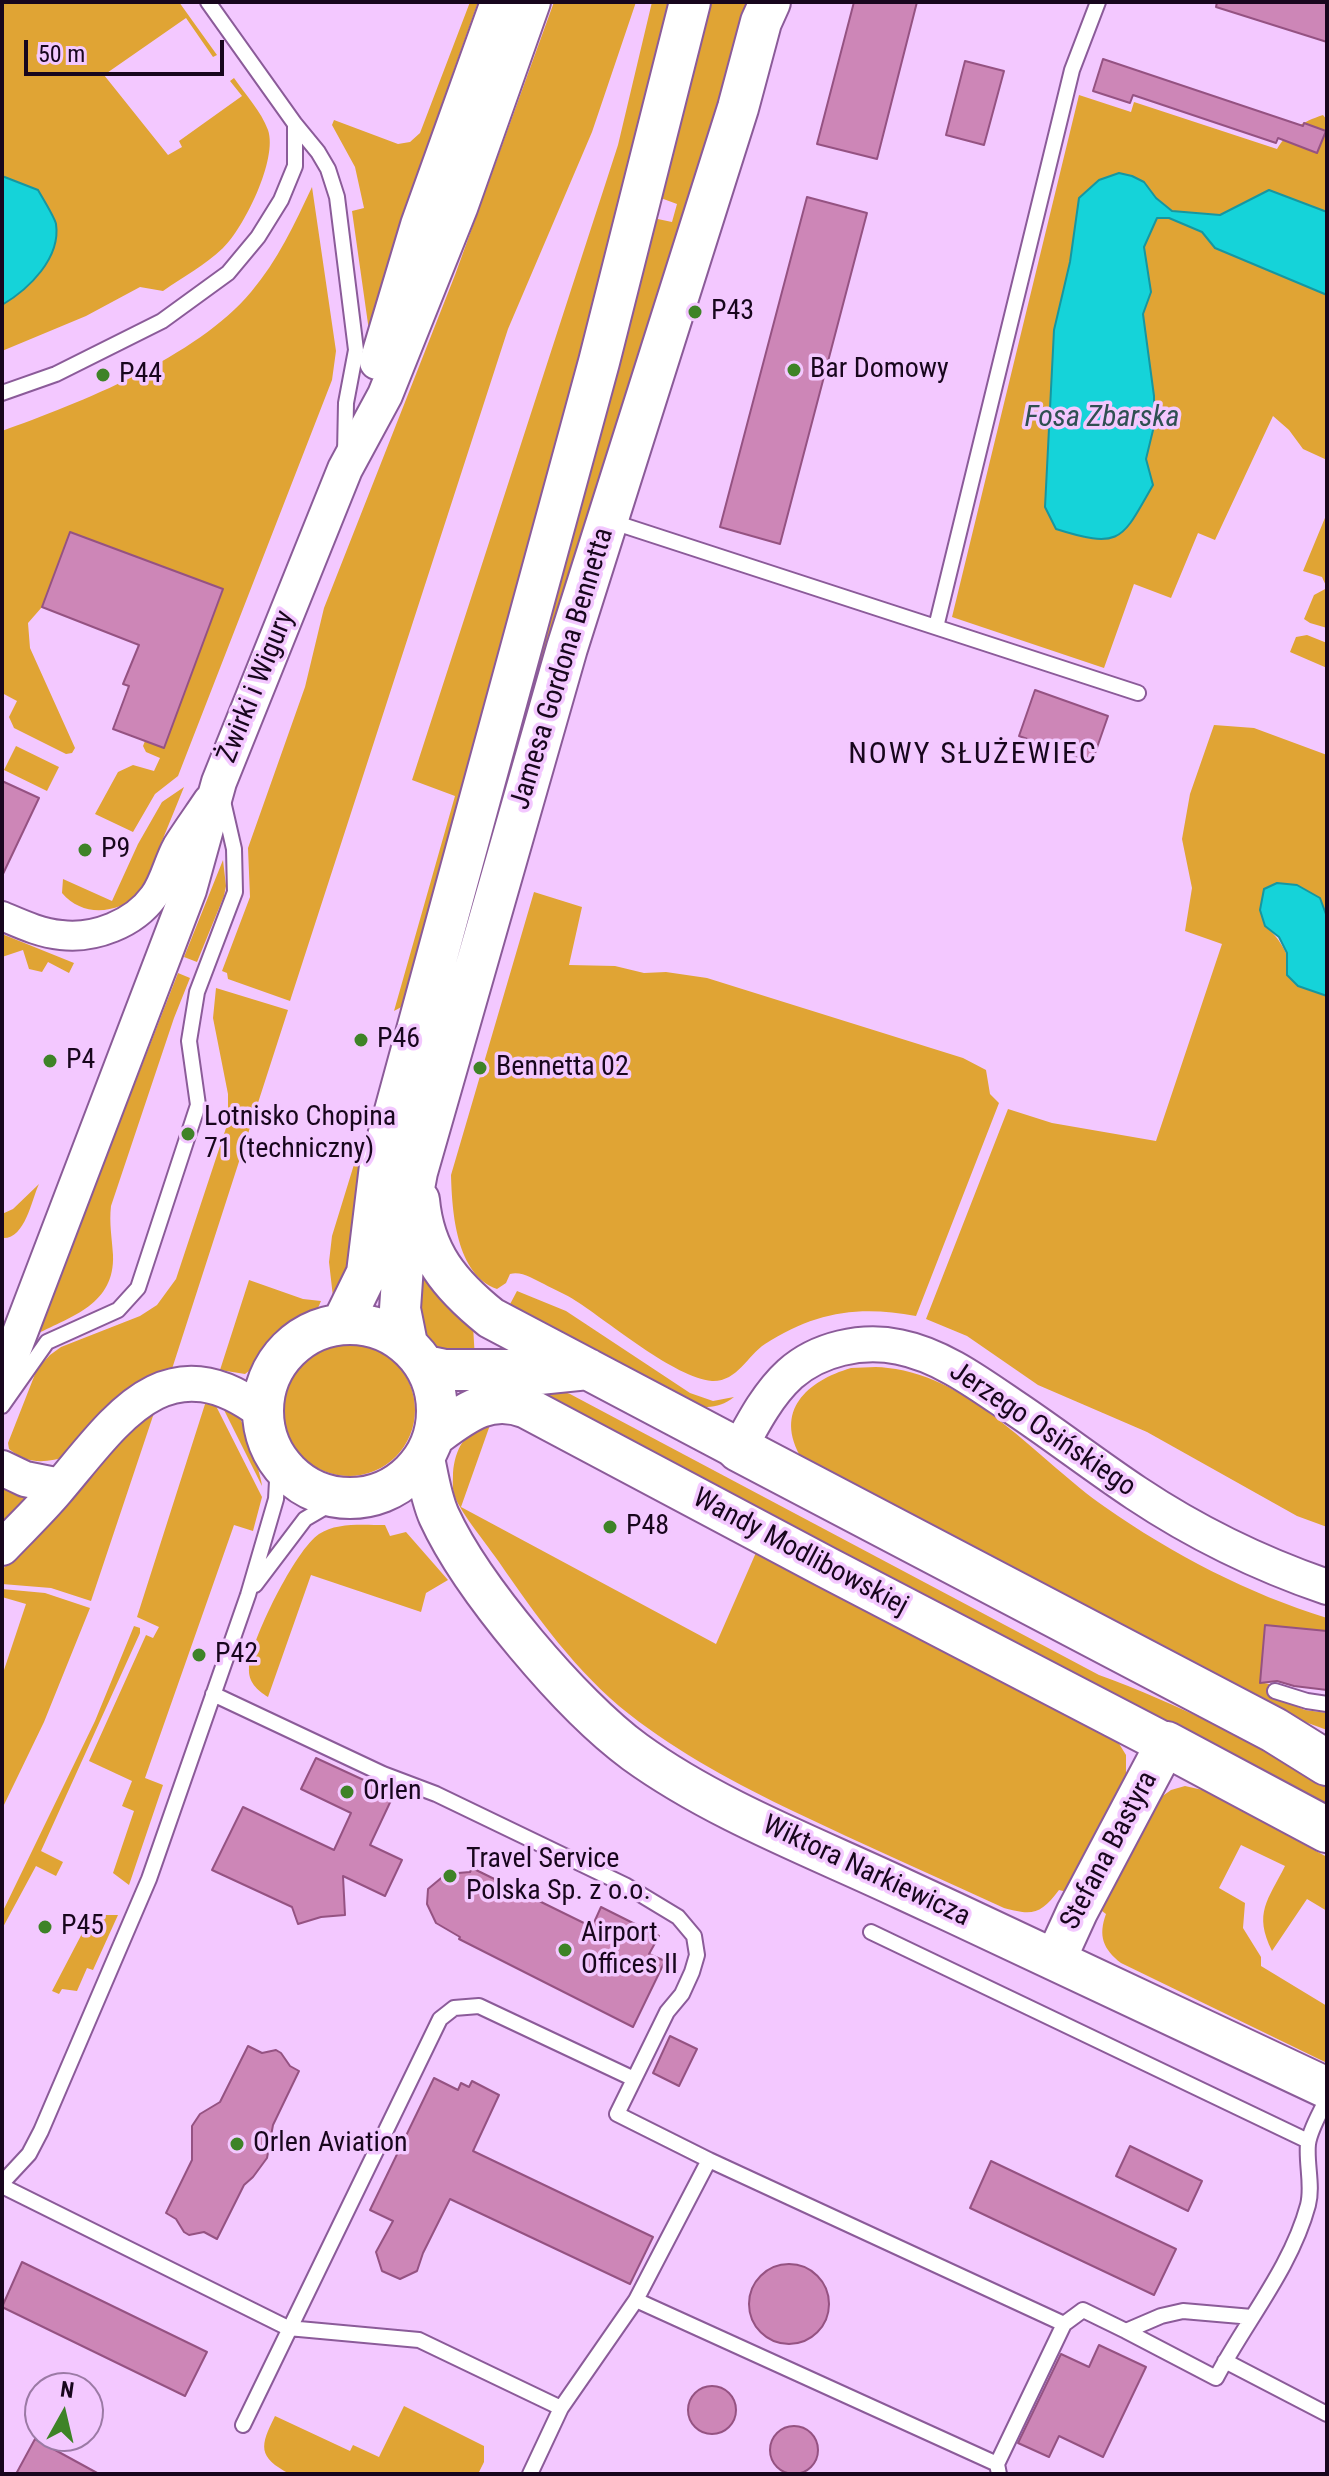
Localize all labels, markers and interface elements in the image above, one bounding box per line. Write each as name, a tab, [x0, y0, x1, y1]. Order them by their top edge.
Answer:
scale bar	[28, 24, 228, 74]
text: 50 m	[38, 40, 85, 68]
place label: P43	[711, 295, 754, 329]
marker: P43	[686, 303, 704, 321]
place label: Bar Domowy	[810, 353, 949, 387]
place label: P44	[119, 358, 162, 392]
marker: Bar Domowy	[785, 361, 803, 379]
marker: P44	[94, 366, 112, 384]
water label: Fosa Zbarska	[1024, 400, 1180, 436]
street label: Jamesa Gordona Bennetta	[504, 524, 622, 814]
street label: Żwirki i Wigury	[211, 606, 303, 768]
district label: NOWY SŁUŻEWIEC	[848, 737, 1098, 773]
place label: P9	[101, 833, 130, 867]
marker: P9	[76, 841, 94, 859]
place label: P46	[377, 1023, 420, 1057]
marker: P46	[352, 1031, 370, 1049]
place label: P4	[66, 1044, 95, 1078]
place label: Bennetta 02	[496, 1051, 629, 1085]
marker: P4	[41, 1052, 59, 1070]
marker: Bennetta 02	[471, 1059, 489, 1077]
place label: Lotnisko Chopina 71 (techniczny)	[204, 1101, 396, 1167]
marker: Lotnisko Chopina 71 (techniczny)	[179, 1125, 197, 1143]
street label: Jerzego Osińskiego	[943, 1355, 1141, 1505]
street label: Wandy Modlibowskiej	[687, 1482, 913, 1624]
place label: P48	[626, 1510, 669, 1544]
marker: P48	[601, 1518, 619, 1536]
place label: P42	[215, 1638, 258, 1672]
marker: P42	[190, 1646, 208, 1664]
street label: Stefana Bastyra	[1054, 1766, 1166, 1936]
place label: Orlen	[363, 1775, 421, 1809]
marker: Orlen	[338, 1783, 356, 1801]
street label: Wiktora Narkiewicza	[757, 1809, 975, 1935]
place label: Travel Service Polska Sp. z o.o.	[466, 1843, 651, 1909]
marker: Travel Service Polska Sp. z o.o.	[441, 1867, 459, 1885]
place label: P45	[61, 1910, 104, 1944]
place label: Airport Offices II	[581, 1917, 678, 1983]
marker: P45	[36, 1918, 54, 1936]
marker: Airport Offices II	[556, 1941, 574, 1959]
place label: Orlen Aviation	[253, 2127, 408, 2161]
marker: Orlen Aviation	[228, 2135, 246, 2153]
north arrow	[24, 2372, 104, 2452]
text: N	[59, 2376, 76, 2403]

